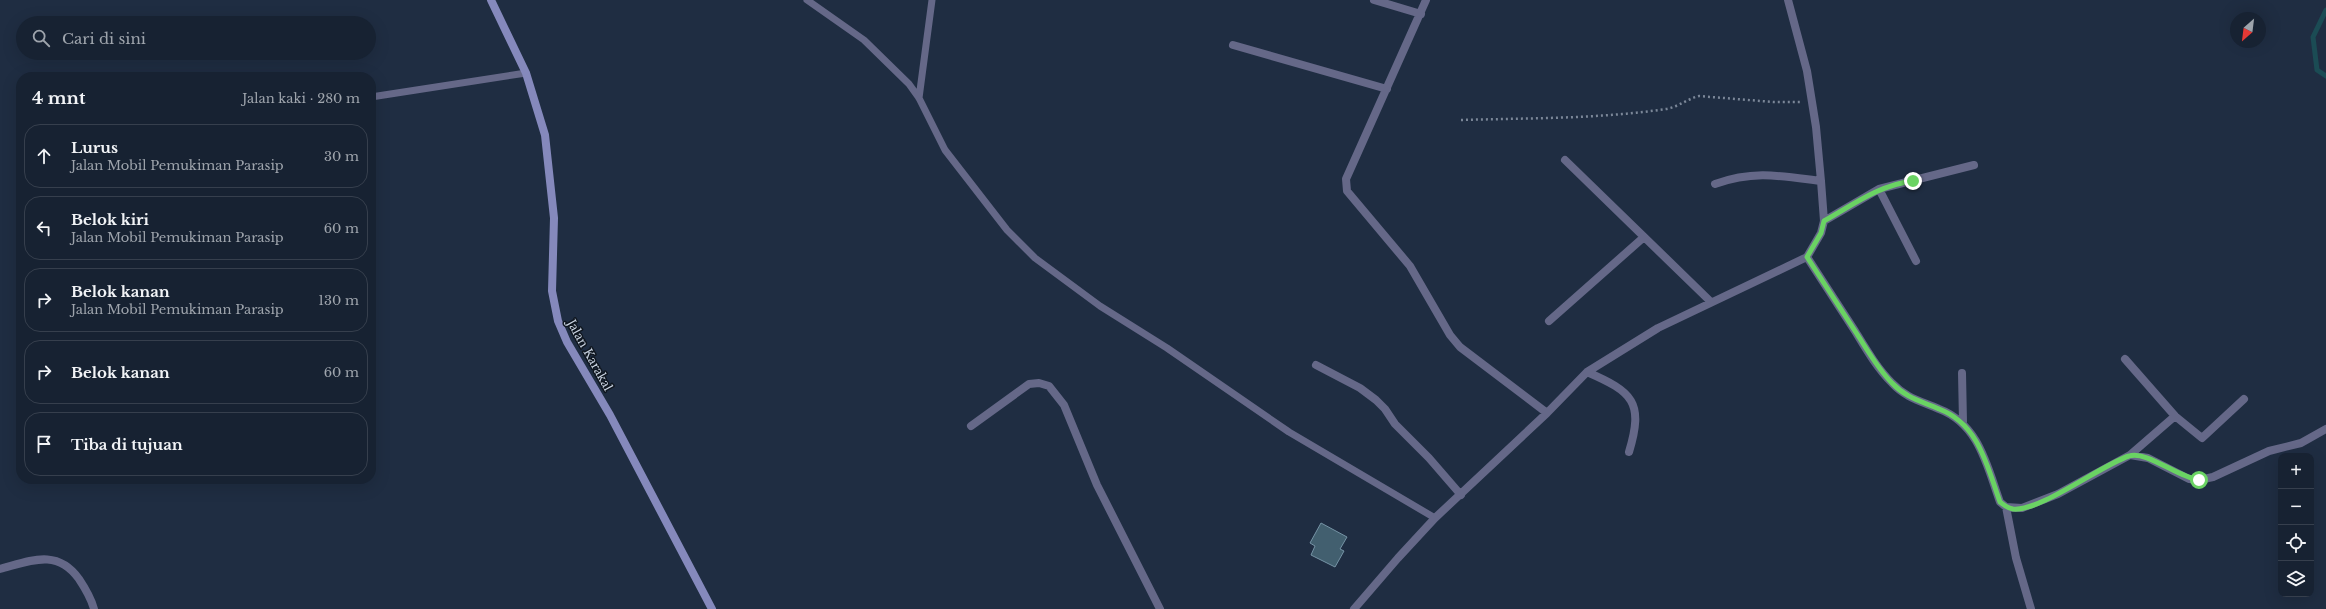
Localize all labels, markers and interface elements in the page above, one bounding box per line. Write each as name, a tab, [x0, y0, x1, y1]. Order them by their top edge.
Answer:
north arrow	[2230, 12, 2266, 48]
search box	[16, 16, 376, 60]
icon: search	[30, 27, 52, 49]
text: Cari di sini	[62, 29, 146, 48]
text: 4 mnt	[32, 88, 85, 109]
text: Jalan kaki · 280 m	[242, 90, 360, 107]
text: Lurus	[71, 138, 118, 157]
icon: ahead	[33, 145, 55, 167]
text: 30 m	[324, 148, 359, 165]
text: Jalan Mobil Pemukiman Parasip	[71, 157, 284, 174]
route end	[1904, 172, 1922, 190]
text: Belok kiri	[71, 210, 149, 229]
icon: left	[33, 217, 55, 239]
text: 60 m	[324, 220, 359, 237]
text: Jalan Mobil Pemukiman Parasip	[71, 229, 284, 246]
text: Belok kanan	[71, 282, 170, 301]
icon: right	[33, 289, 55, 311]
text: 130 m	[318, 292, 359, 309]
text: Jalan Mobil Pemukiman Parasip	[71, 301, 284, 318]
street label: Jalan Karakal	[563, 315, 616, 394]
icon: right	[33, 361, 55, 383]
text: Belok kanan	[71, 363, 170, 382]
text: 60 m	[324, 364, 359, 381]
icon: arrive	[33, 433, 55, 455]
text: Tiba di tujuan	[71, 435, 183, 454]
map controls	[2278, 453, 2314, 597]
button: +	[2278, 453, 2314, 489]
route start	[2190, 471, 2208, 489]
button: −	[2278, 489, 2314, 525]
button: locate	[2278, 525, 2314, 561]
button: layers	[2278, 561, 2314, 597]

